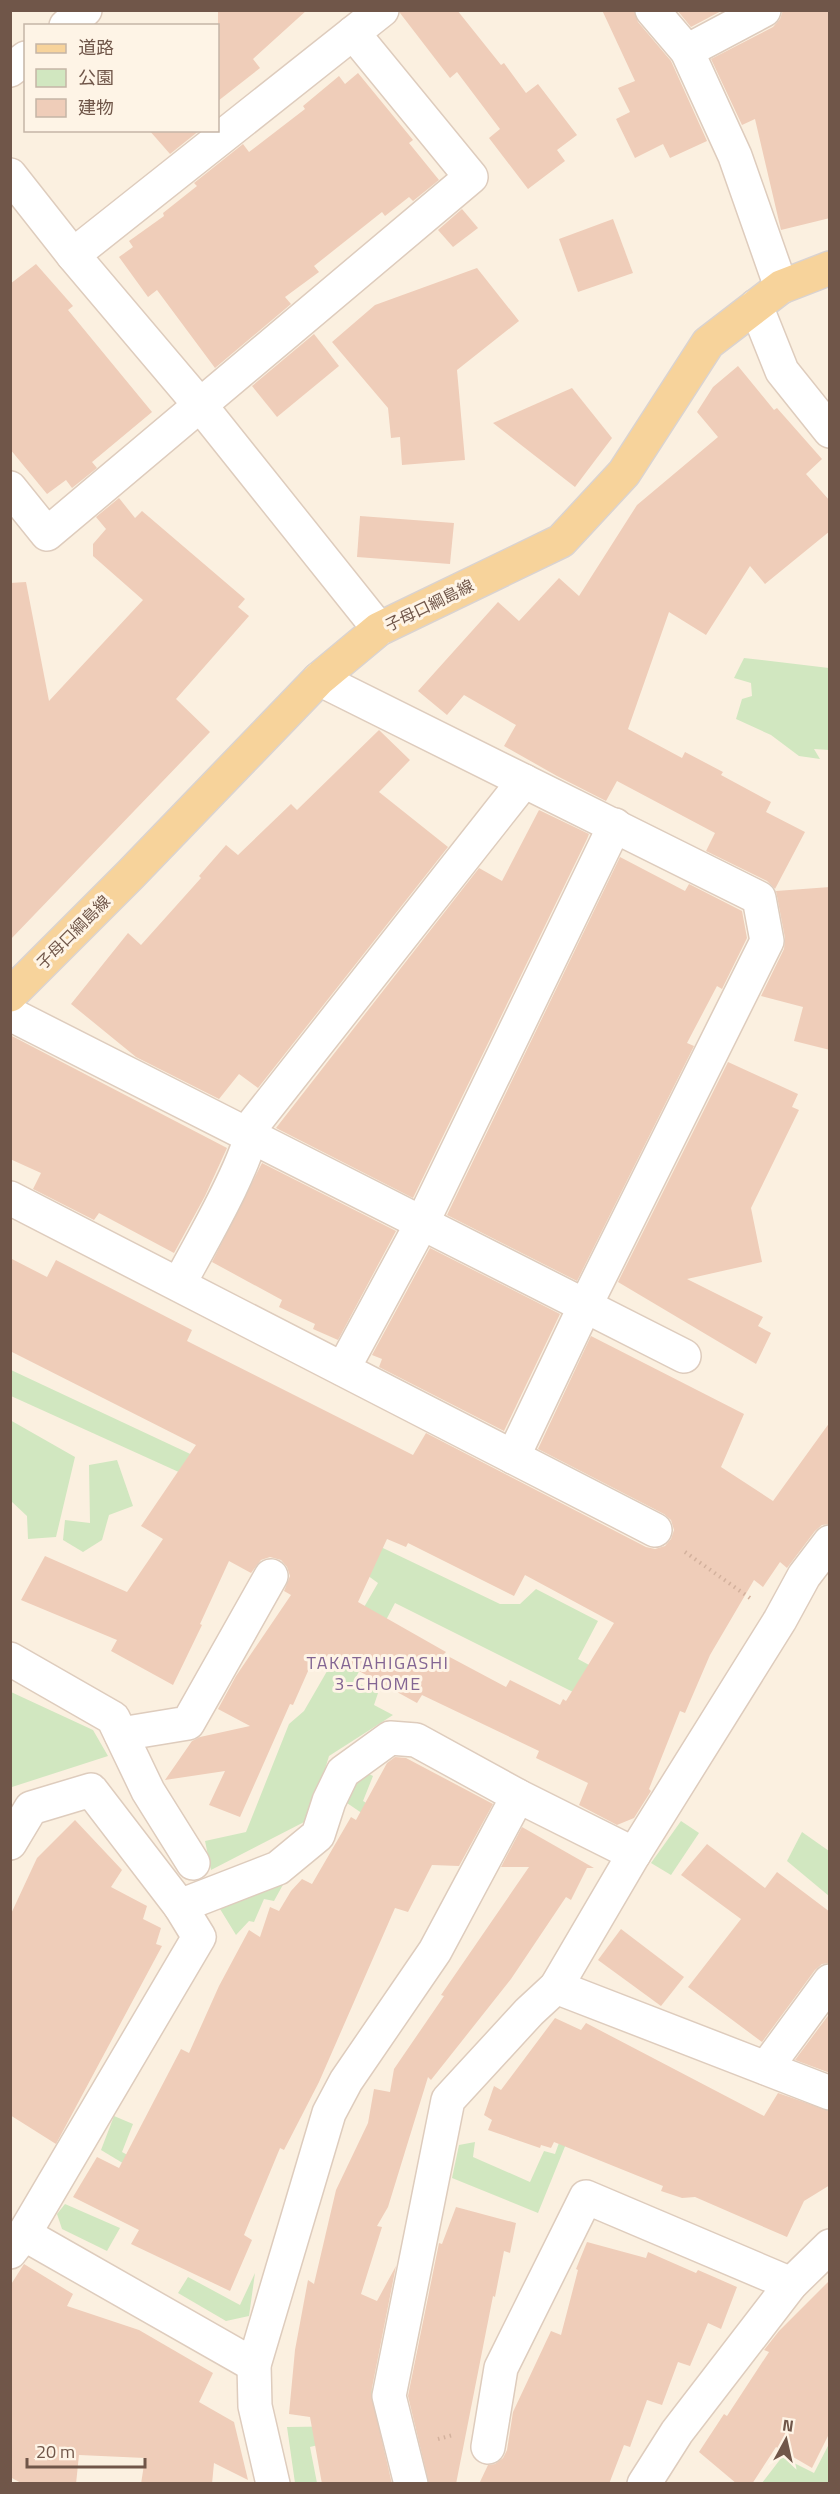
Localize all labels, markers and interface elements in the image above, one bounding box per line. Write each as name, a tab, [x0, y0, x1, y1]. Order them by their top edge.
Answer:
legend	[24, 24, 219, 132]
text: 道路	[78, 34, 114, 61]
text: 公園	[78, 64, 114, 91]
text: 建物	[78, 94, 114, 121]
street label: 子母口綱島線	[381, 573, 477, 637]
street label: 子母口綱島線	[31, 890, 115, 974]
district label: TAKATAHIGASHI 3-CHOME	[307, 1649, 449, 1697]
north arrow	[756, 2410, 816, 2470]
text: N	[781, 2412, 795, 2438]
scale bar	[27, 2431, 146, 2469]
text: 20 m	[36, 2438, 75, 2465]

